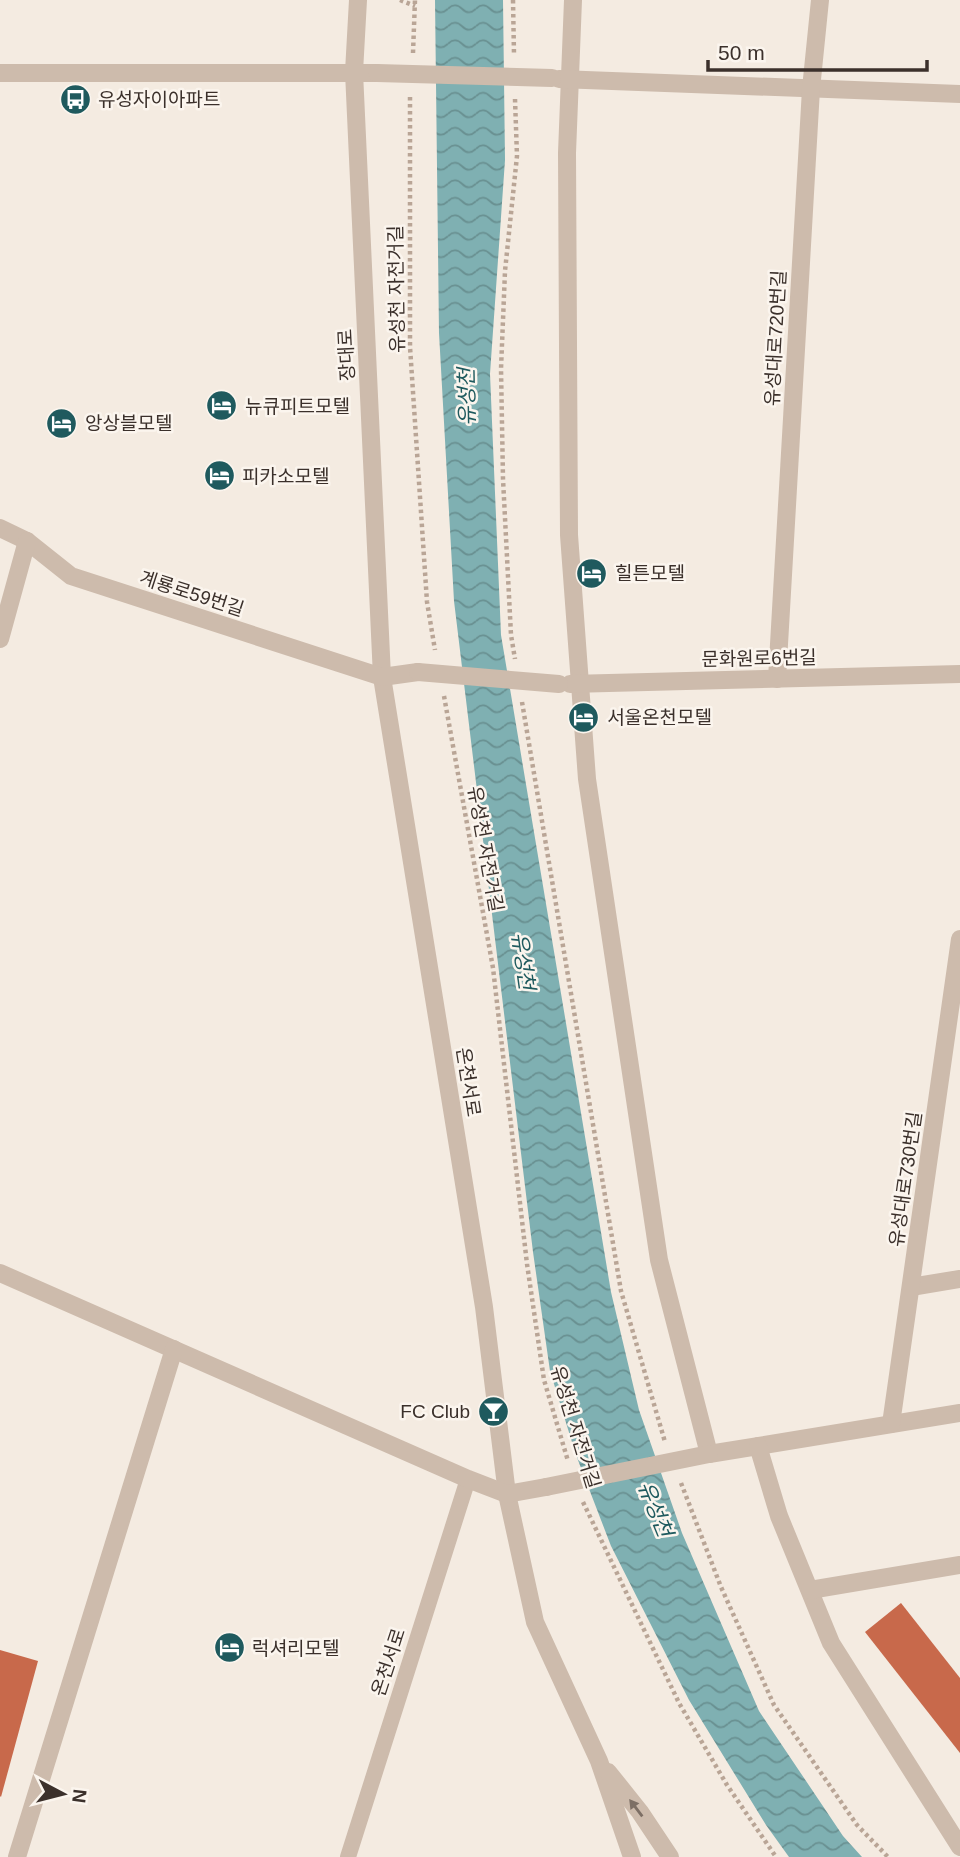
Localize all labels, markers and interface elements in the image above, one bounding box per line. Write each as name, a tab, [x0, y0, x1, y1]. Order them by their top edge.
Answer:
scale bar	[708, 28, 927, 72]
text: 50 m	[718, 41, 765, 64]
bus stop icon: 유성자이아파트	[58, 82, 92, 116]
place label: 유성자이아파트	[98, 89, 220, 110]
street label: 유성천 자전거길	[385, 225, 408, 353]
street label: 유성대로720번길	[761, 269, 790, 407]
street label: 장대로	[335, 328, 358, 382]
water label: 유성천	[454, 365, 479, 426]
hotel icon: 뉴큐피트모텔	[205, 389, 239, 423]
place label: 뉴큐피트모텔	[245, 396, 350, 417]
hotel icon: 앙상블모텔	[45, 406, 79, 440]
place label: 앙상블모텔	[85, 413, 172, 434]
hotel icon: 피카소모텔	[202, 459, 236, 493]
place label: 피카소모텔	[242, 466, 329, 487]
hotel icon: 힐튼모텔	[575, 556, 609, 590]
place label: 힐튼모텔	[615, 563, 685, 584]
street label: 계룡로59번길	[137, 567, 247, 620]
street label: 문화원로6번길	[701, 647, 817, 670]
hotel icon: 서울온천모텔	[567, 700, 601, 734]
place label: 서울온천모텔	[607, 707, 712, 728]
street label: 유성천 자전거길	[464, 784, 507, 914]
water label: 유성천	[508, 931, 539, 994]
street label: 온천서로	[453, 1046, 484, 1118]
street label: 유성대로730번길	[886, 1110, 925, 1248]
street label: 유성천 자전거길	[547, 1363, 604, 1491]
bar icon: FC Club	[476, 1394, 510, 1428]
place label: FC Club	[400, 1401, 470, 1422]
water label: 유성천	[634, 1478, 678, 1542]
street label: 온천서로	[368, 1626, 409, 1699]
hotel icon: 럭셔리모텔	[212, 1631, 246, 1665]
place label: 럭셔리모텔	[252, 1638, 339, 1659]
north arrow	[28, 1759, 98, 1829]
text: N	[68, 1788, 91, 1804]
one-way arrow	[630, 1799, 644, 1817]

